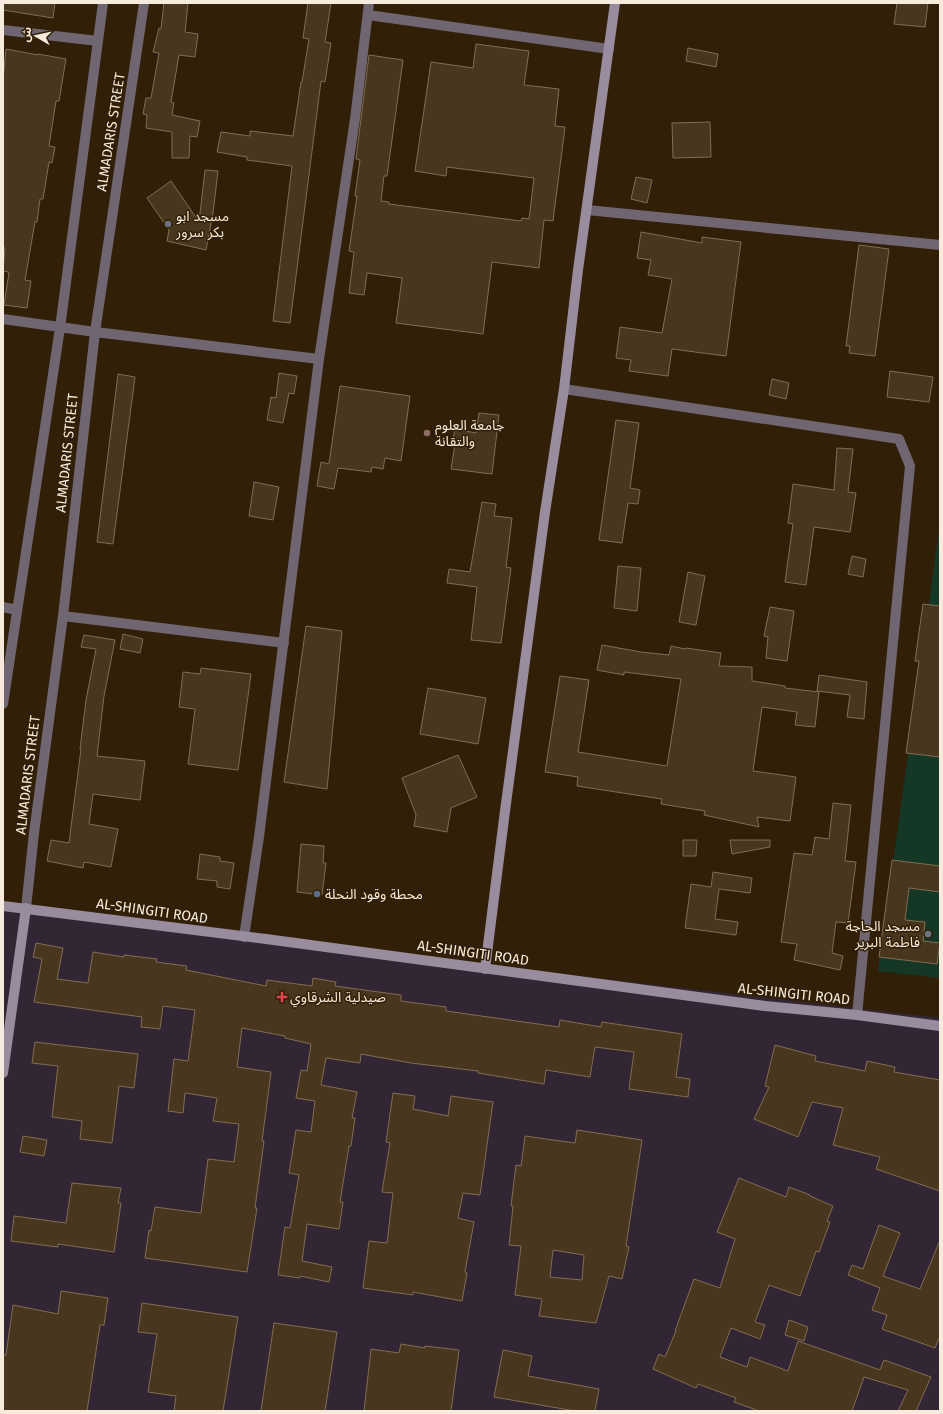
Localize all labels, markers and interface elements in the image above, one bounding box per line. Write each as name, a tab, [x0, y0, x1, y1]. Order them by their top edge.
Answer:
north arrow	[16, 16, 56, 56]
text: ش	[19, 26, 34, 43]
street label: ALMADARIS STREET	[93, 71, 129, 193]
place label: مسجد ابو بكر سرور	[175, 208, 229, 241]
marker: مسجد ابو بكر سرور	[163, 219, 173, 229]
street label: ALMADARIS STREET	[52, 392, 82, 513]
place label: جامعة العلوم والتقانة	[435, 417, 504, 450]
marker: جامعة العلوم والتقانة	[422, 428, 432, 438]
street label: ALMADARIS STREET	[12, 714, 44, 836]
place label: محطة وقود النحلة	[325, 886, 423, 903]
marker: محطة وقود النحلة	[312, 889, 322, 899]
street label: AL-SHINGITI ROAD	[95, 895, 209, 927]
place label: مسجد الحاجة فاطمة البرير	[846, 918, 920, 951]
marker: مسجد الحاجة فاطمة البرير	[923, 929, 933, 939]
street label: AL-SHINGITI ROAD	[416, 937, 530, 969]
street label: AL-SHINGITI ROAD	[737, 980, 851, 1008]
place label: صيدلية الشرقاوي	[290, 989, 386, 1008]
marker: صيدلية الشرقاوي	[277, 992, 287, 1002]

